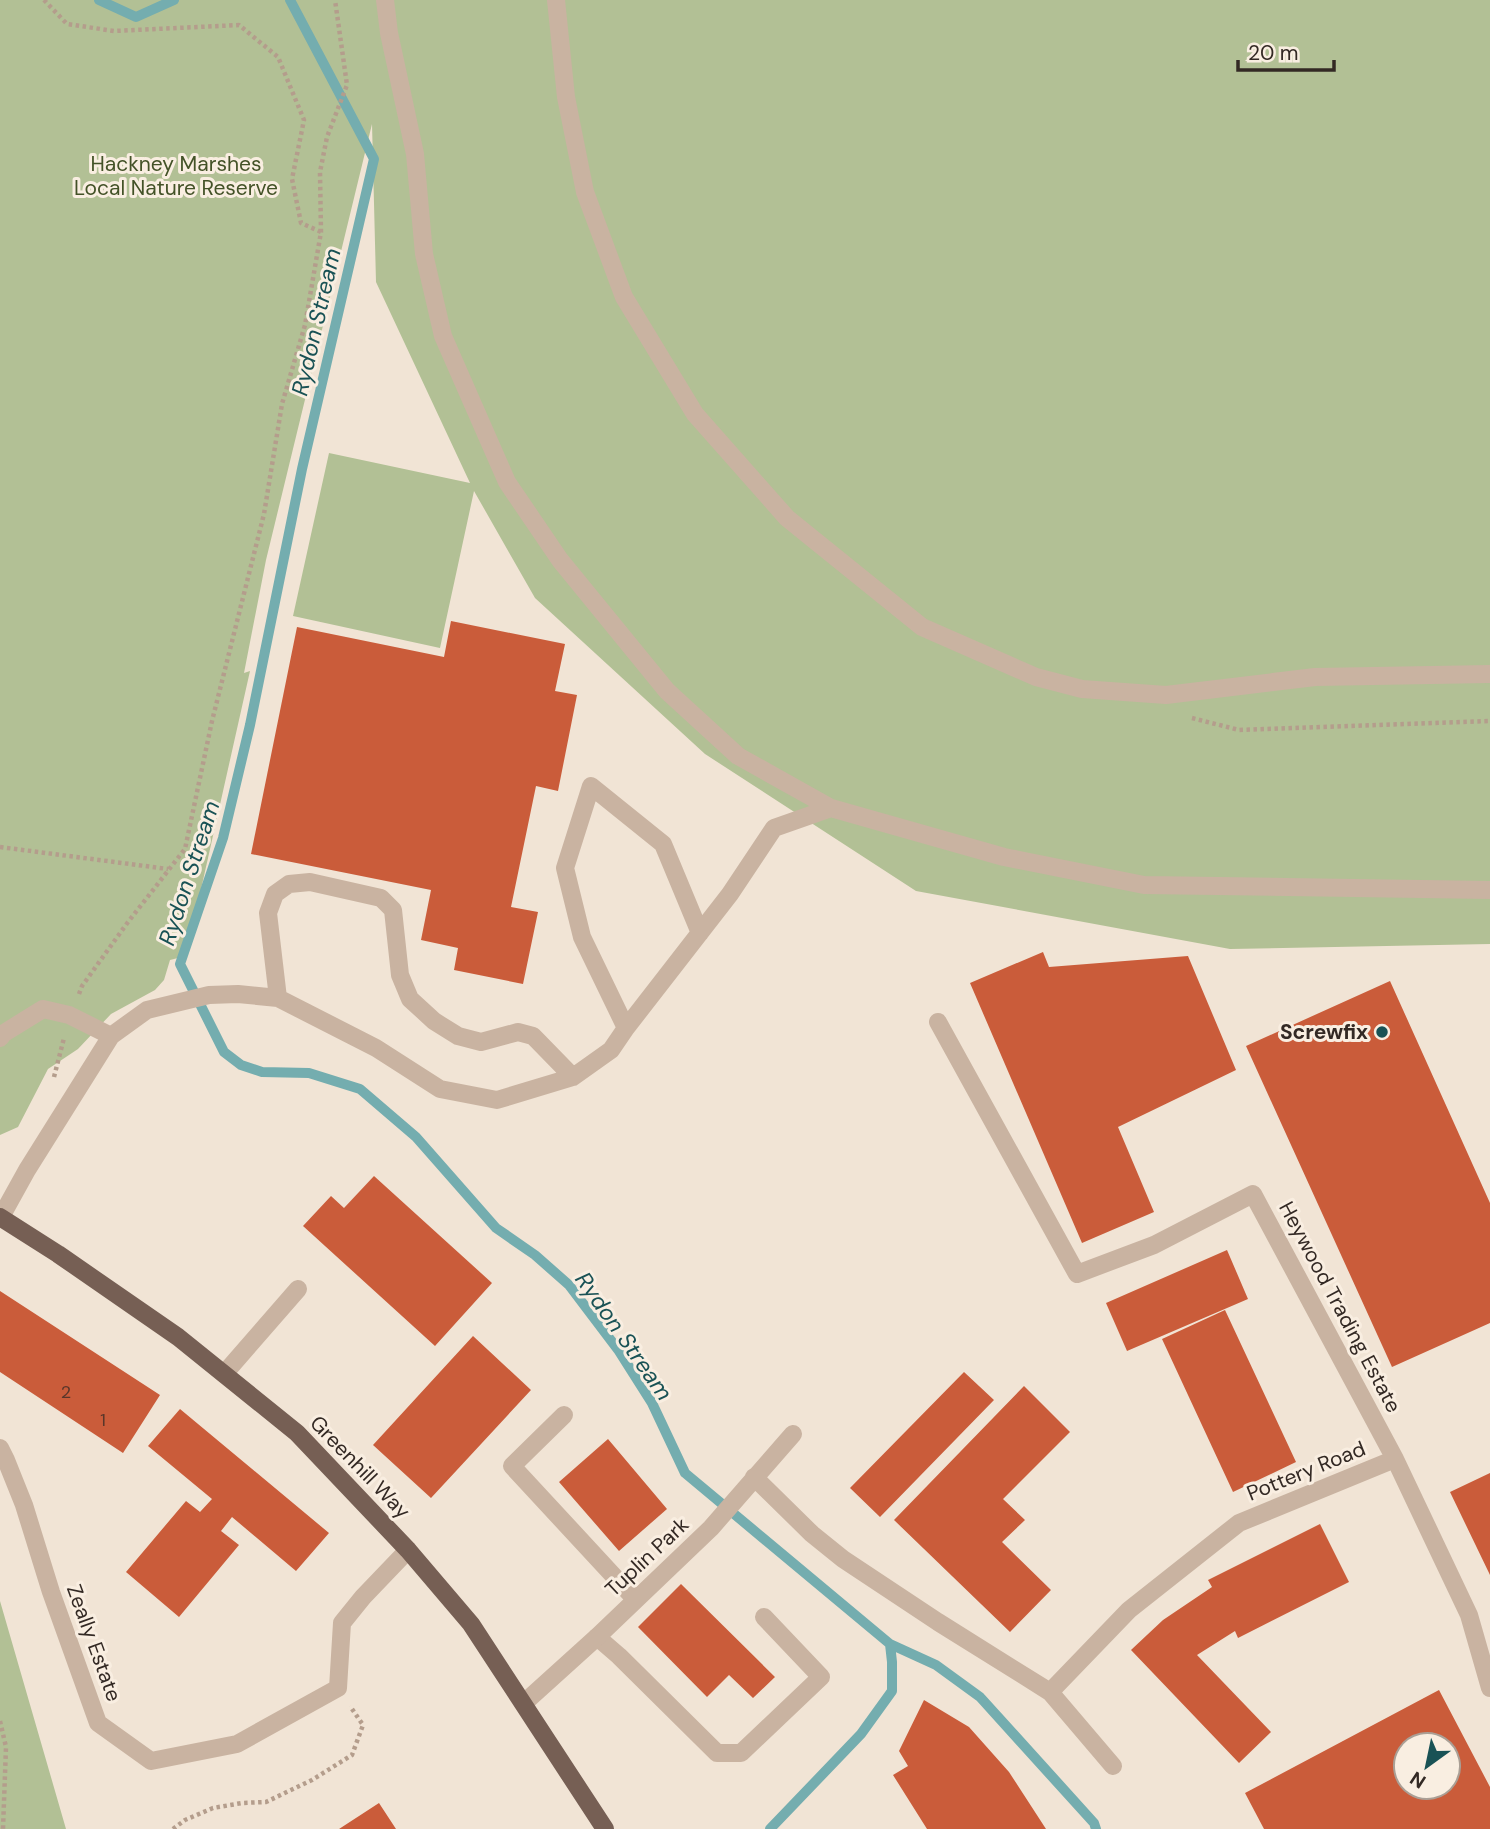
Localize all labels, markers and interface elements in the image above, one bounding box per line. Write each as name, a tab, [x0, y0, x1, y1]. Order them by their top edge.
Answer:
scale bar	[1238, 28, 1334, 72]
text: 20 m	[1248, 39, 1299, 67]
park label: Hackney Marshes Local Nature Reserve	[74, 150, 278, 202]
water label: Rydon Stream	[284, 245, 348, 399]
water label: Rydon Stream	[151, 797, 227, 949]
place label: Screwfix	[1280, 1018, 1368, 1046]
marker: Screwfix	[1374, 1024, 1390, 1040]
street label: Heywood Trading Estate	[1272, 1197, 1408, 1418]
water label: Rydon Stream	[569, 1266, 679, 1406]
house number: 2	[61, 1380, 71, 1404]
house number: 1	[100, 1408, 106, 1432]
street label: Greenhill Way	[304, 1409, 417, 1525]
street label: Pottery Road	[1243, 1434, 1369, 1508]
street label: Tuplin Park	[599, 1511, 695, 1603]
street label: Zeally Estate	[60, 1581, 128, 1705]
north arrow	[1392, 1731, 1462, 1801]
text: N	[1405, 1766, 1431, 1794]

